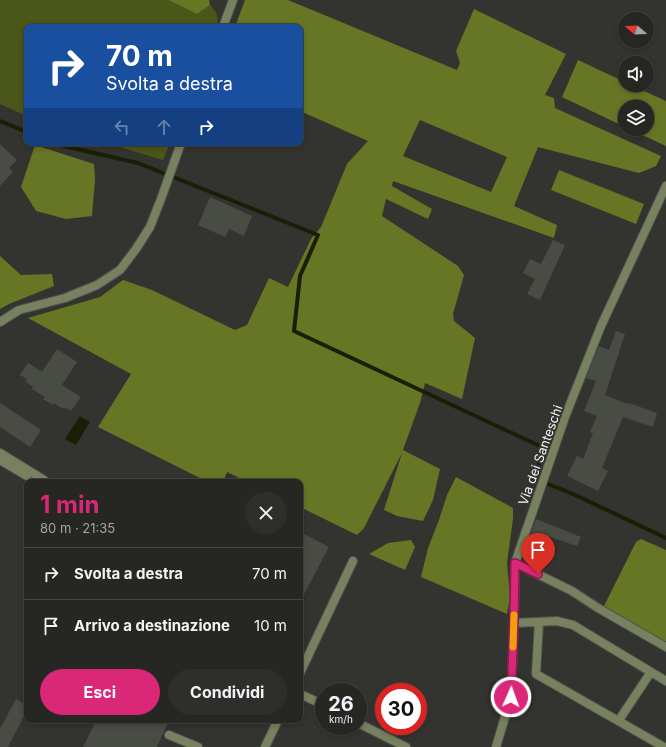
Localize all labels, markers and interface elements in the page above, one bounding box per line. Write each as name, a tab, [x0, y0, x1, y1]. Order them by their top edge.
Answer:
north arrow	[618, 12, 654, 48]
map controls	[618, 12, 654, 136]
text: 70 m	[106, 39, 173, 73]
icon: right	[40, 40, 92, 92]
button: sound	[618, 56, 654, 92]
text: Svolta a destra	[106, 73, 233, 94]
button: layers	[618, 100, 654, 136]
icon: left	[111, 116, 133, 138]
icon: ahead	[153, 116, 175, 138]
icon: right	[195, 116, 217, 138]
street label: Via dei Santeschi	[514, 403, 566, 507]
text: 1 min	[40, 490, 99, 519]
button: close	[245, 492, 287, 534]
text: 80 m · 21:35	[40, 520, 115, 536]
pin	[521, 533, 555, 574]
icon: arrive	[527, 539, 549, 561]
icon: right	[40, 563, 62, 585]
text: Svolta a destra	[74, 564, 183, 583]
text: 70 m	[252, 564, 287, 583]
icon: arrive	[40, 615, 62, 637]
text: Arrivo a destinazione	[74, 616, 230, 635]
text: 10 m	[254, 616, 287, 635]
button: Esci	[40, 669, 160, 715]
button: Condividi	[168, 669, 287, 715]
position arrow	[490, 676, 532, 718]
speed limit sign: 30	[375, 683, 427, 735]
text: 26	[328, 692, 354, 716]
text: km/h	[329, 713, 353, 725]

